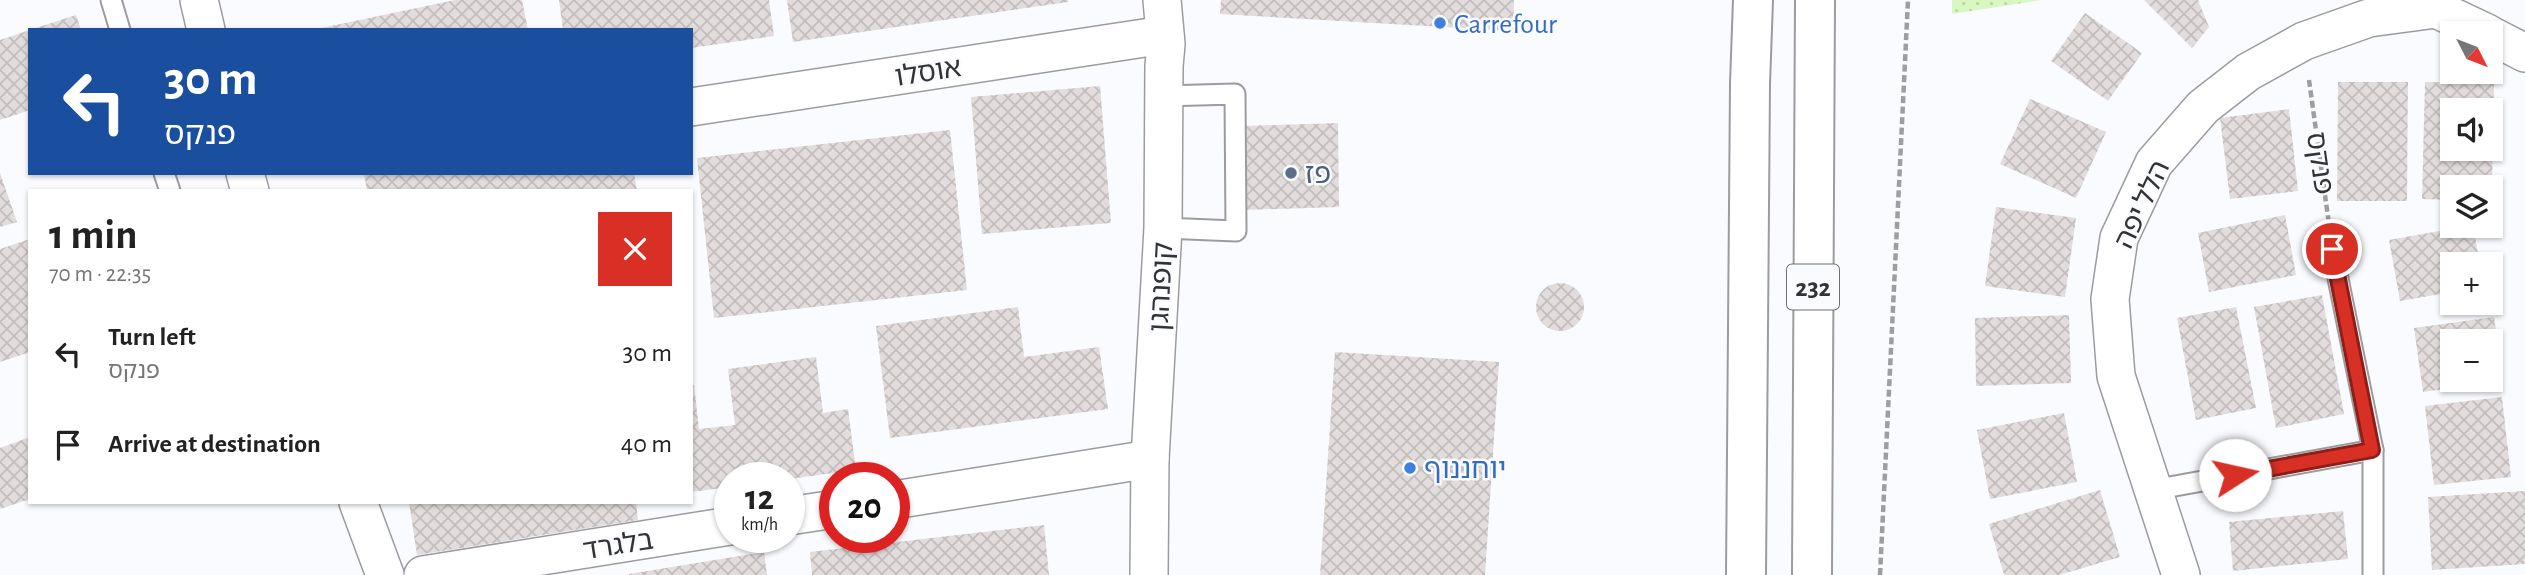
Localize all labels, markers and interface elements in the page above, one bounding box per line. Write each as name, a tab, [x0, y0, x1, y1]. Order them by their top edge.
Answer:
place label: Carrefour	[1454, 11, 1557, 39]
marker: Carrefour	[1432, 15, 1448, 31]
north arrow	[2440, 21, 2502, 84]
map controls	[2440, 21, 2503, 392]
street label: אוסלו	[893, 54, 964, 92]
text: 30 m	[164, 55, 258, 104]
icon: left	[49, 56, 140, 147]
button: sound	[2440, 98, 2503, 161]
text: פנקס	[164, 118, 236, 150]
street label: פנקס	[2301, 130, 2337, 196]
street label: הלל יפה	[2110, 157, 2175, 253]
place label: פז	[1305, 161, 1331, 189]
marker: פז	[1283, 165, 1299, 181]
button: layers	[2440, 175, 2503, 238]
button: close	[598, 212, 672, 286]
text: 1 min	[49, 214, 138, 256]
pin	[2302, 219, 2362, 279]
icon: arrive	[2313, 230, 2351, 268]
street label: קופנהגן	[1146, 241, 1178, 333]
button: +	[2440, 252, 2503, 315]
text: 70 m · 22:35	[49, 263, 151, 286]
road number: 232	[1787, 264, 1839, 310]
text: Turn left	[108, 324, 196, 350]
button: −	[2440, 329, 2503, 392]
icon: left	[49, 335, 87, 373]
text: 30 m	[622, 340, 672, 366]
text: פנקס	[108, 360, 160, 383]
icon: arrive	[49, 426, 87, 464]
text: Arrive at destination	[108, 431, 321, 457]
text: 40 m	[621, 431, 672, 457]
position arrow	[2198, 438, 2272, 512]
place label: יוחננוף	[1424, 456, 1506, 484]
marker: יוחננוף	[1402, 460, 1418, 476]
speed limit sign: 20	[819, 462, 910, 553]
text: 12	[745, 481, 774, 516]
text: km/h	[741, 516, 778, 534]
street label: בלגרד	[581, 527, 655, 565]

